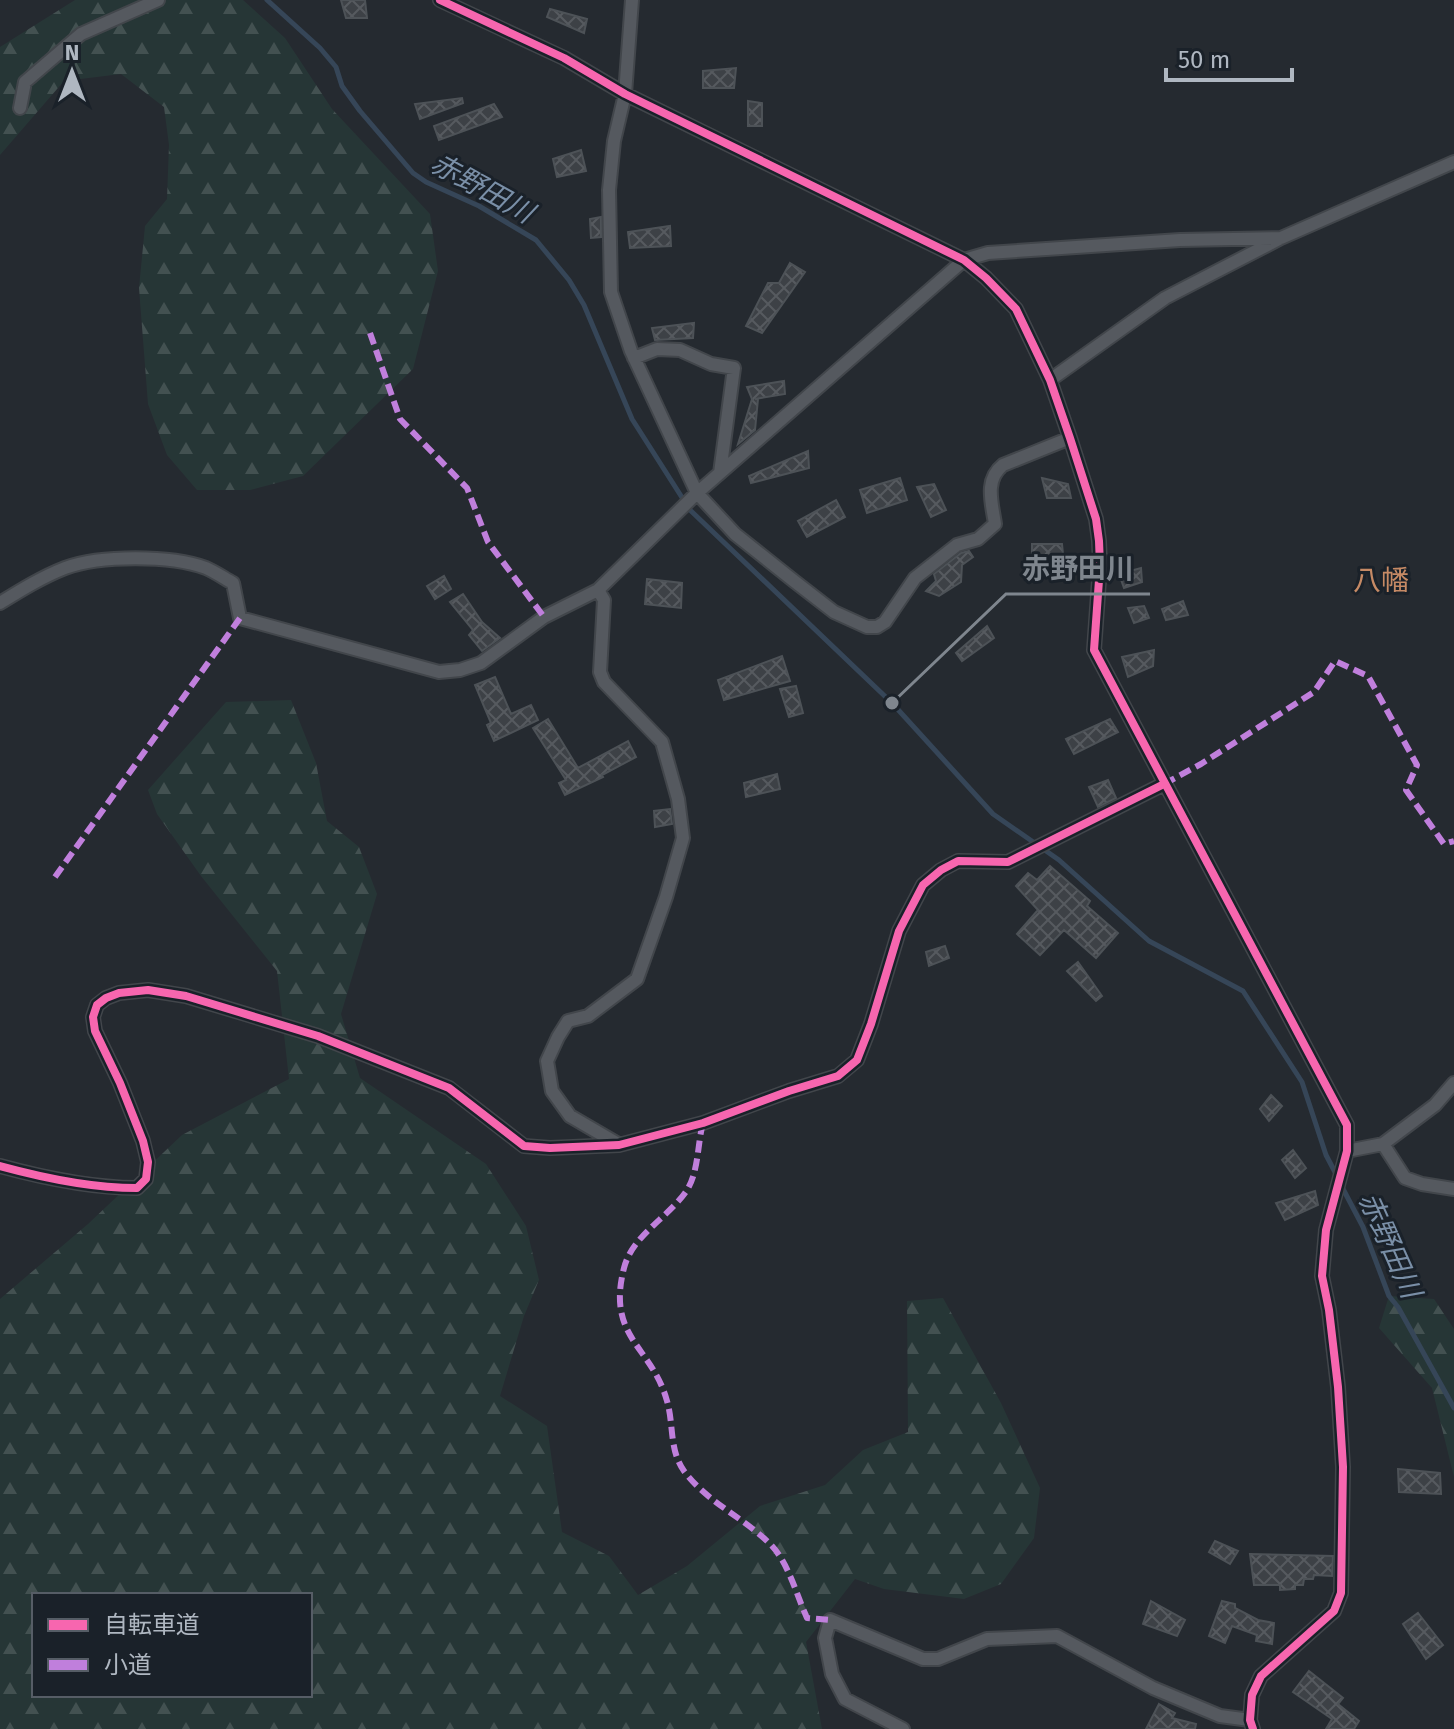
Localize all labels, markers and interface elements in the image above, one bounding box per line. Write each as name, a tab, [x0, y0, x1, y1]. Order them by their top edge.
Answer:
north arrow	[32, 32, 112, 112]
scale bar	[1166, 32, 1292, 82]
text: N	[65, 39, 79, 66]
text: 50 m	[1178, 46, 1230, 74]
water label: 赤野田川	[425, 146, 542, 231]
callout: 赤野田川	[1006, 542, 1150, 594]
text: 赤野田川	[1022, 552, 1134, 585]
district label: 八幡	[1353, 564, 1409, 597]
water label: 赤野田川	[1352, 1187, 1429, 1306]
legend	[32, 1593, 312, 1697]
text: 自転車道	[104, 1611, 200, 1639]
text: 小道	[104, 1651, 152, 1679]

